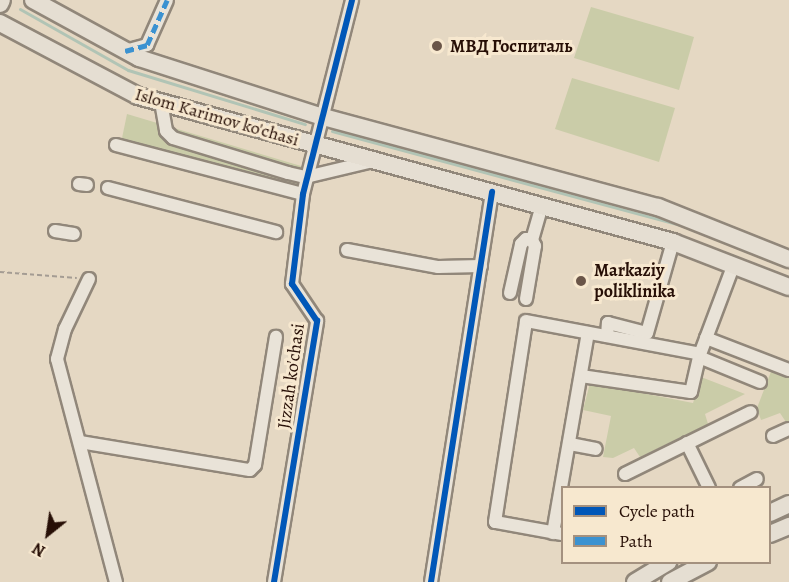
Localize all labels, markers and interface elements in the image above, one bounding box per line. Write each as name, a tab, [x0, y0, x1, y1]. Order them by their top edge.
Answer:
place label: МВД Госпиталь	[450, 35, 572, 57]
marker: МВД Госпиталь	[428, 37, 446, 55]
street label: Islom Karimov ko'chasi	[133, 83, 301, 151]
place label: Markaziy poliklinika	[594, 260, 675, 302]
marker: Markaziy poliklinika	[572, 272, 590, 290]
street label: Jizzah ko'chasi	[273, 322, 309, 430]
legend	[561, 486, 771, 564]
text: Cycle path	[619, 499, 695, 523]
north arrow	[18, 504, 78, 564]
text: Path	[619, 529, 653, 553]
text: N	[28, 537, 50, 562]

